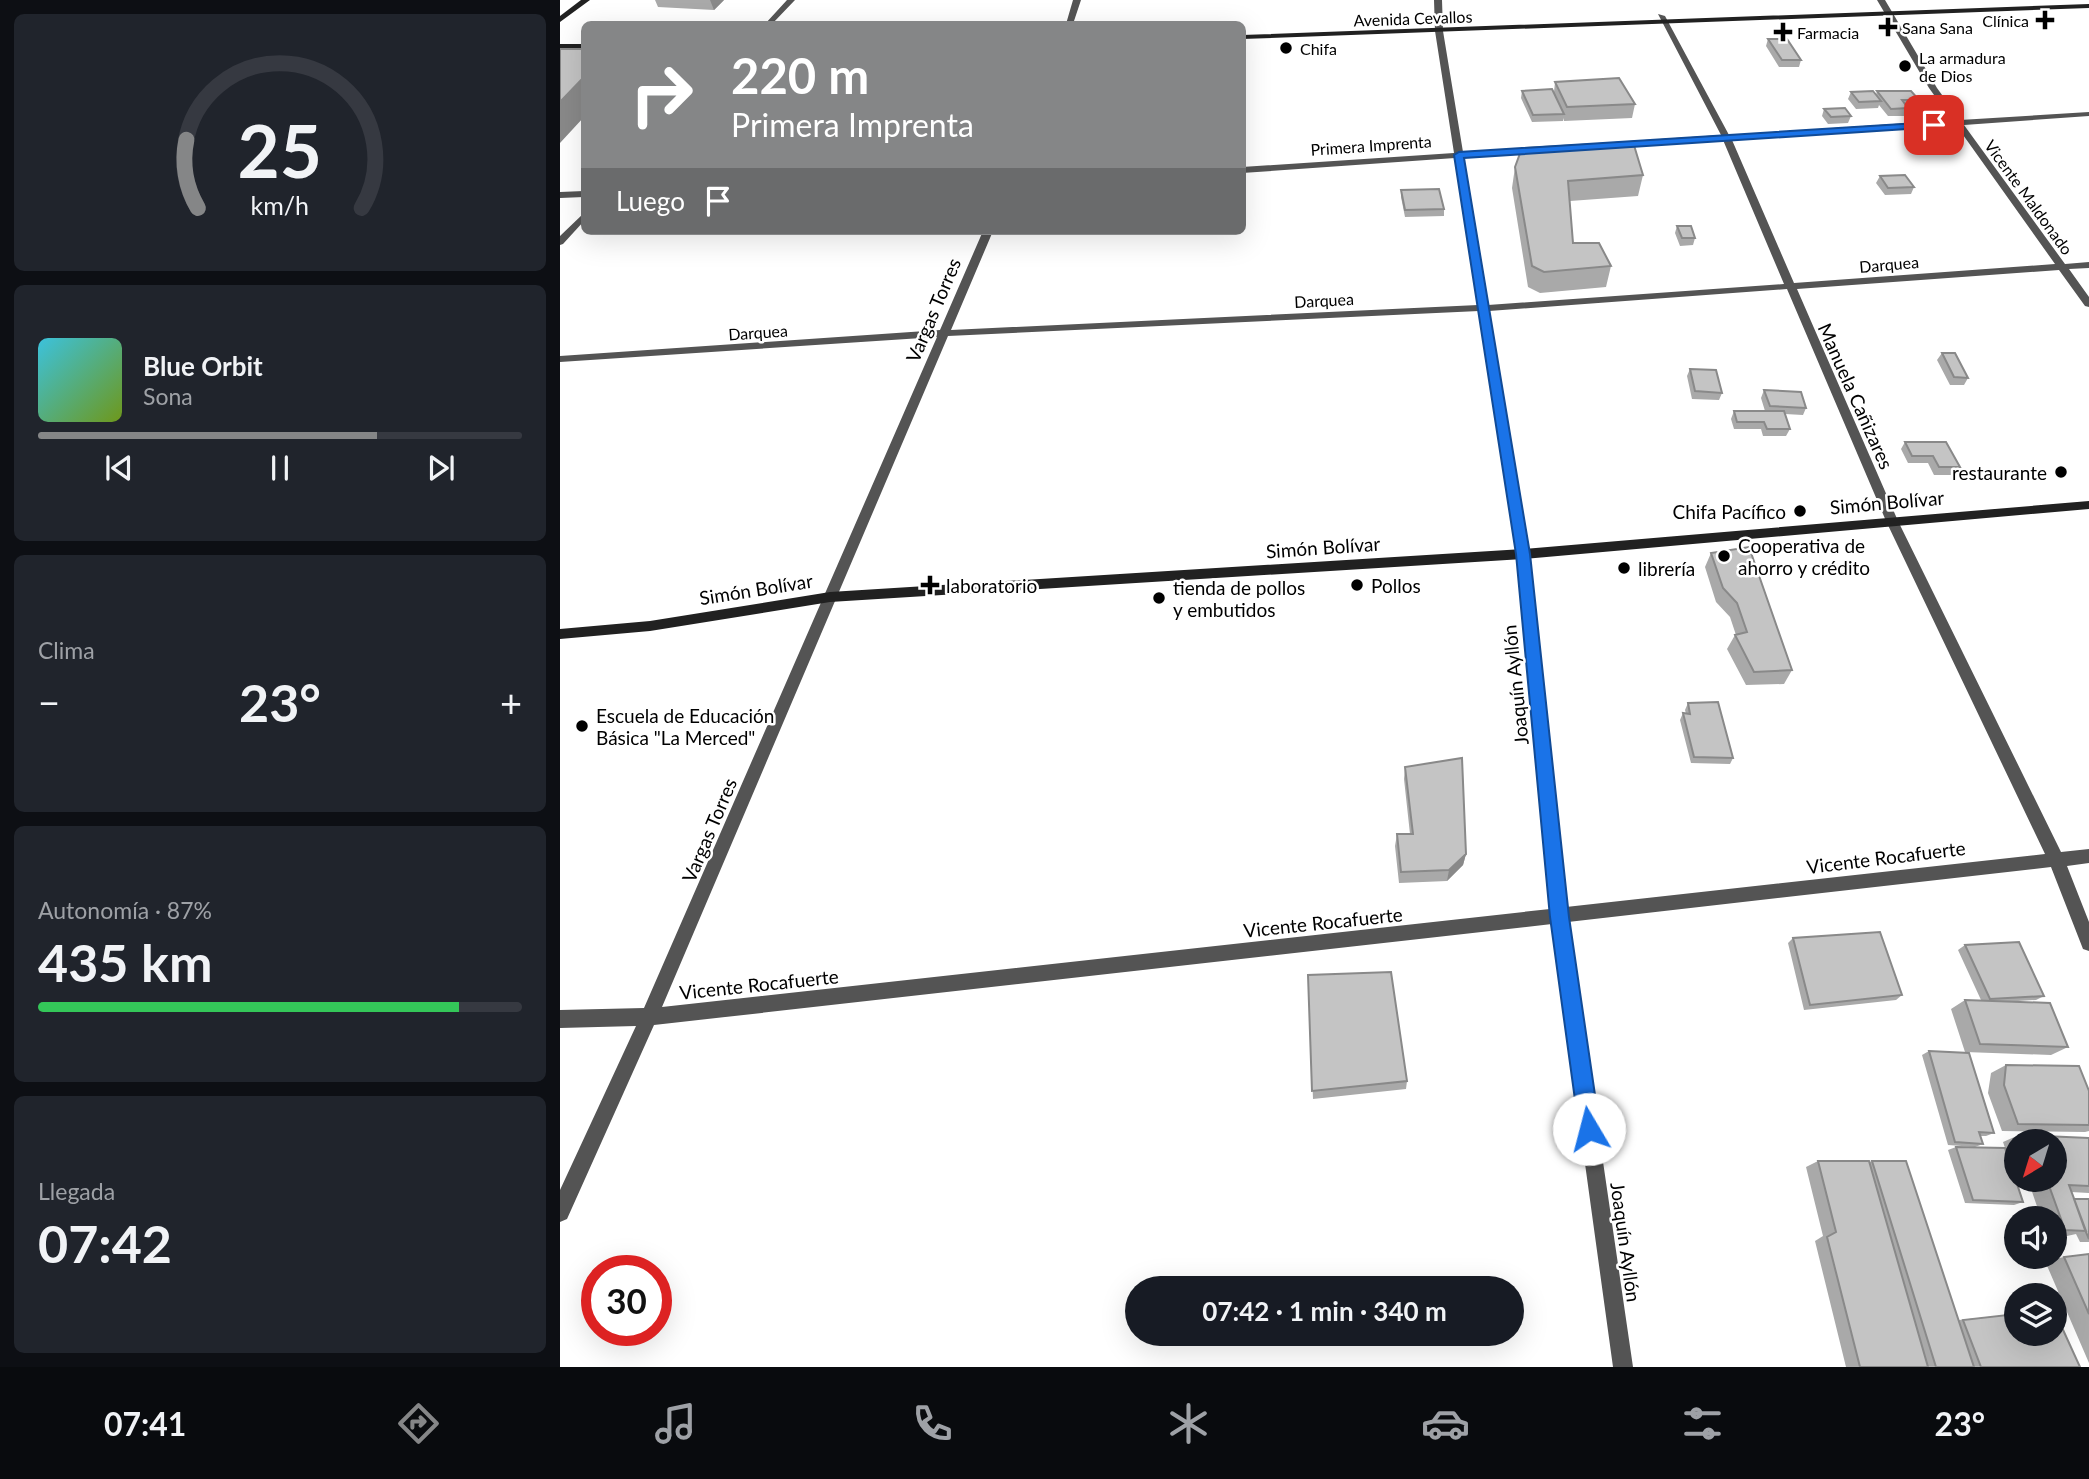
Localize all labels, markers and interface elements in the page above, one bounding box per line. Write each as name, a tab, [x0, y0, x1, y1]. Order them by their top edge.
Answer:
street label: Avenida Cevallos	[1353, 6, 1473, 30]
marker: Clínica	[2035, 10, 2055, 30]
place label: Clínica	[1982, 11, 2029, 30]
place label: Sana Sana	[1902, 18, 1973, 37]
marker: Sana Sana	[1880, 19, 1896, 35]
place label: Farmacia	[1797, 23, 1859, 42]
marker: Farmacia	[1775, 24, 1791, 40]
place label: Chifa	[1300, 39, 1337, 58]
marker: Chifa	[1278, 40, 1294, 56]
text: 220 m	[731, 46, 869, 104]
place label: La armadura de Dios	[1919, 48, 2006, 85]
icon: right	[616, 49, 707, 140]
marker: La armadura de Dios	[1897, 58, 1913, 74]
pin	[1904, 95, 1964, 155]
text: Primera Imprenta	[731, 105, 974, 144]
icon: arrive	[1915, 106, 1953, 144]
text: 25	[238, 107, 322, 195]
street label: Primera Imprenta	[1310, 131, 1432, 159]
street label: Vicente Maldonado	[1981, 136, 2077, 258]
icon: arrive	[699, 182, 737, 220]
text: Luego	[616, 185, 685, 217]
text: km/h	[251, 190, 309, 220]
street label: Darquea	[1858, 252, 1920, 276]
street label: Vargas Torres	[901, 254, 965, 366]
street label: Darquea	[1294, 289, 1354, 311]
street label: Darquea	[728, 320, 788, 344]
street label: Manuela Cañizares	[1814, 320, 1898, 472]
text: Blue Orbit	[143, 350, 263, 382]
text: Sona	[143, 382, 193, 410]
icon: previous	[100, 449, 138, 487]
icon: pause	[261, 449, 299, 487]
icon: next	[422, 449, 460, 487]
place label: restaurante	[1952, 461, 2047, 484]
marker: restaurante	[2053, 464, 2069, 480]
street label: Simón Bolívar	[1829, 486, 1945, 518]
place label: Chifa Pacífico	[1673, 500, 1786, 523]
marker: Chifa Pacífico	[1792, 503, 1808, 519]
street label: Simón Bolívar	[1265, 532, 1381, 562]
place label: Cooperativa de ahorro y crédito	[1738, 534, 1870, 579]
marker: Cooperativa de ahorro y crédito	[1716, 548, 1732, 564]
place label: librería	[1638, 557, 1695, 580]
marker: librería	[1616, 560, 1632, 576]
street label: Simón Bolívar	[698, 569, 814, 609]
place label: laboratorio	[946, 574, 1037, 597]
place label: Pollos	[1371, 574, 1421, 597]
marker: laboratorio	[920, 575, 940, 595]
place label: tienda de pollos y embutidos	[1173, 576, 1305, 621]
marker: Pollos	[1349, 577, 1365, 593]
marker: tienda de pollos y embutidos	[1151, 590, 1167, 606]
street label: Joaquín Ayllón	[1497, 624, 1533, 746]
text: Clima	[38, 636, 95, 664]
text: 23°	[239, 671, 321, 733]
text: −	[38, 679, 60, 725]
text: +	[500, 679, 522, 725]
place label: Escuela de Educación Básica "La Merced"	[596, 704, 774, 749]
marker: Escuela de Educación Básica "La Merced"	[574, 718, 590, 734]
street label: Vargas Torres	[677, 774, 741, 886]
street label: Vicente Rocafuerte	[1805, 836, 1967, 878]
text: Autonomía · 87%	[38, 896, 212, 924]
street label: Vicente Rocafuerte	[1242, 902, 1404, 942]
text: 435 km	[38, 931, 212, 993]
street label: Vicente Rocafuerte	[678, 964, 840, 1004]
position arrow	[1552, 1092, 1626, 1166]
north arrow	[2004, 1129, 2067, 1192]
map controls	[2004, 1129, 2067, 1346]
text: Llegada	[38, 1177, 115, 1205]
street label: Joaquín Ayllón	[1606, 1181, 1646, 1303]
button: sound	[2004, 1206, 2067, 1269]
text: 07:42	[38, 1212, 172, 1274]
speed limit sign: 30	[581, 1255, 672, 1346]
button: layers	[2004, 1283, 2067, 1346]
text: 07:42 · 1 min · 340 m	[1202, 1295, 1447, 1327]
icon: directions	[394, 1399, 443, 1448]
icon: music	[651, 1399, 700, 1448]
icon: phone	[908, 1399, 957, 1448]
icon: climate	[1164, 1399, 1213, 1448]
icon: car	[1421, 1399, 1470, 1448]
icon: filters	[1678, 1399, 1727, 1448]
text: 07:41	[104, 1404, 186, 1443]
text: 23°	[1935, 1404, 1985, 1443]

